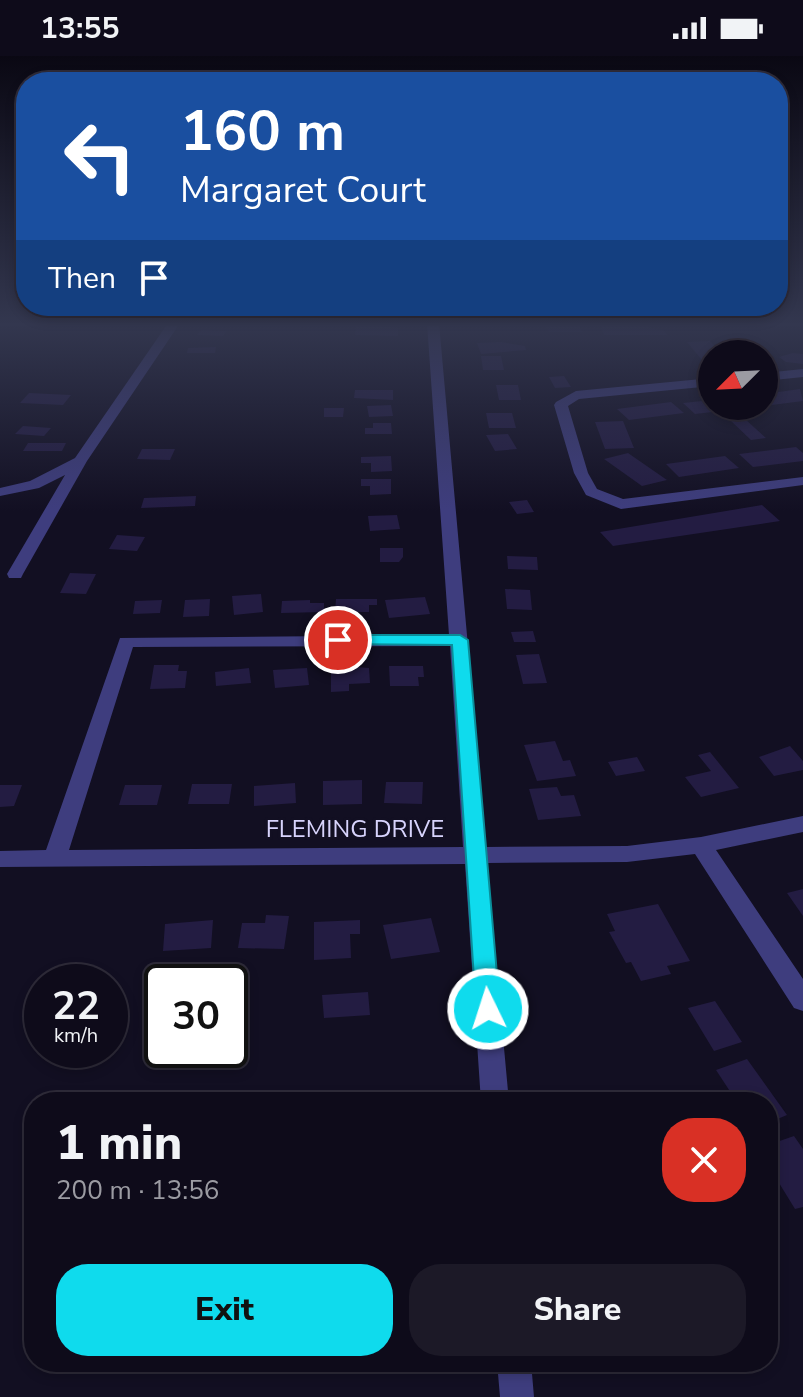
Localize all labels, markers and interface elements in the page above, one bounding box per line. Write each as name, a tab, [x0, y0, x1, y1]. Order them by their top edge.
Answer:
text: 13:55	[40, 8, 119, 49]
text: 160 m	[180, 93, 345, 170]
icon: left	[48, 104, 152, 208]
text: Margaret Court	[180, 166, 426, 215]
icon: arrive	[132, 256, 176, 300]
text: Then	[48, 258, 116, 299]
north arrow	[698, 340, 778, 420]
map controls	[698, 340, 778, 420]
pin	[304, 606, 372, 674]
icon: arrive	[316, 618, 360, 662]
street label: FLEMING DRIVE	[266, 813, 444, 845]
speed limit sign: 30	[144, 964, 248, 1068]
position arrow	[446, 967, 530, 1051]
text: 22	[52, 979, 100, 1033]
text: km/h	[54, 1022, 98, 1049]
text: 1 min	[56, 1110, 182, 1176]
button: close	[662, 1118, 746, 1202]
text: 200 m · 13:56	[56, 1173, 219, 1208]
button: Exit	[56, 1264, 393, 1356]
button: Share	[409, 1264, 746, 1356]

